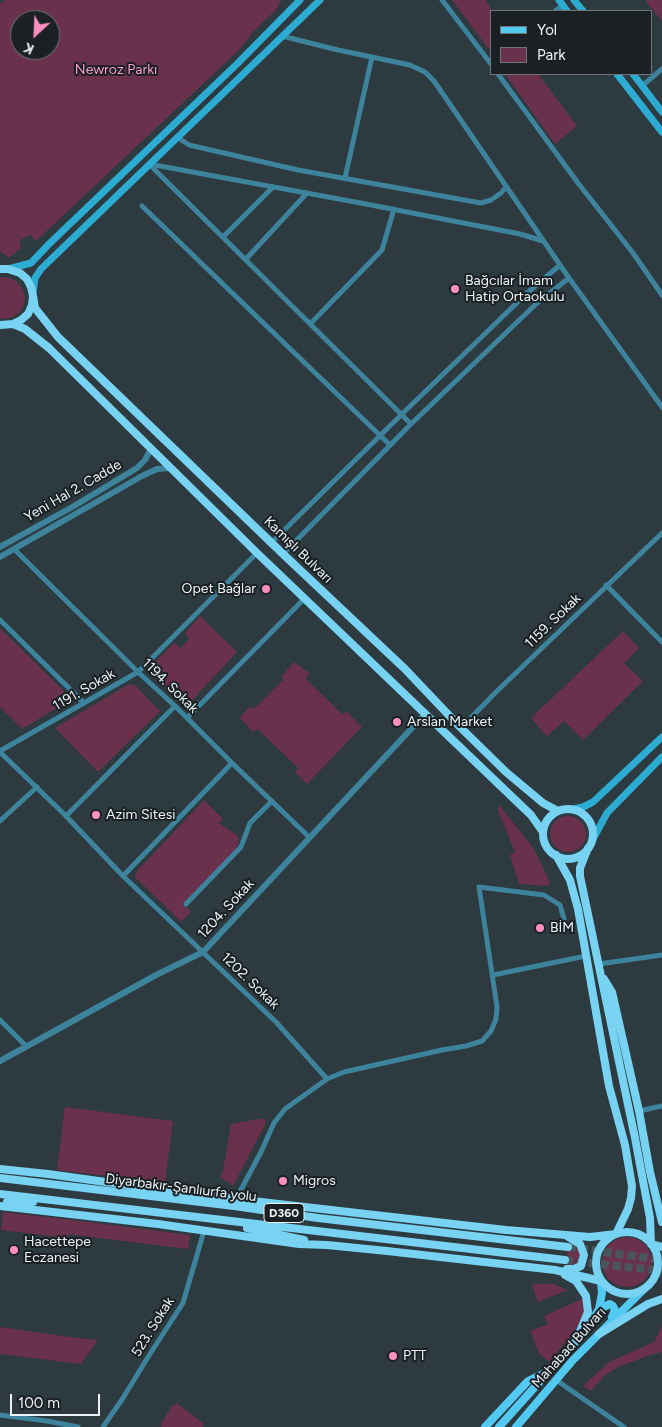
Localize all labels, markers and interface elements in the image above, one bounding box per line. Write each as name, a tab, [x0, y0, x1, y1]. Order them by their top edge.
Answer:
north arrow	[10, 10, 60, 60]
legend	[490, 10, 652, 75]
text: Yol	[537, 21, 557, 39]
text: K	[21, 38, 37, 58]
text: Park	[537, 46, 566, 64]
park label: Newroz Parkı	[75, 62, 157, 78]
place label: Bağcılar İmam Hatip Ortaokulu	[465, 273, 565, 306]
marker: Bağcılar İmam Hatip Ortaokulu	[449, 283, 461, 295]
street label: Yeni Hal 2. Cadde	[21, 456, 125, 526]
street label: Kamışlı Bulvarı	[260, 513, 336, 587]
place label: Opet Bağlar	[182, 581, 256, 597]
marker: Opet Bağlar	[260, 583, 272, 595]
street label: 1159. Sokak	[522, 590, 584, 652]
street label: 1194. Sokak	[138, 655, 202, 717]
street label: 1191. Sokak	[50, 665, 118, 715]
place label: Arslan Market	[407, 714, 493, 730]
marker: Arslan Market	[391, 716, 403, 728]
place label: Azim Sitesi	[106, 807, 175, 823]
marker: Azim Sitesi	[90, 809, 102, 821]
street label: 1204. Sokak	[194, 876, 258, 942]
place label: BİM	[550, 920, 574, 936]
marker: BİM	[534, 922, 546, 934]
street label: 1202. Sokak	[218, 949, 282, 1013]
street label: Diyarbakır-Şanlıurfa yolu	[104, 1170, 258, 1206]
place label: Migros	[293, 1173, 336, 1189]
marker: Migros	[277, 1175, 289, 1187]
road number: D360	[264, 1204, 304, 1222]
place label: Hacettepe Eczanesi	[24, 1234, 91, 1266]
marker: Hacettepe Eczanesi	[8, 1244, 20, 1256]
street label: 523. Sokak	[128, 1294, 178, 1360]
street label: Mahabad Bulvarı	[528, 1304, 610, 1392]
place label: PTT	[403, 1348, 427, 1364]
marker: PTT	[387, 1350, 399, 1362]
scale bar	[12, 1384, 102, 1416]
text: 100 m	[18, 1394, 60, 1412]

